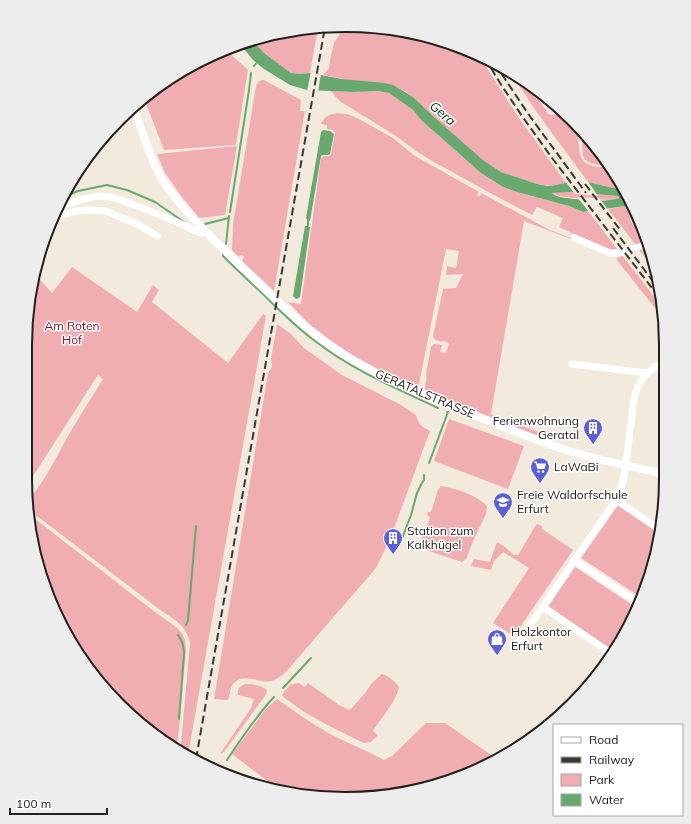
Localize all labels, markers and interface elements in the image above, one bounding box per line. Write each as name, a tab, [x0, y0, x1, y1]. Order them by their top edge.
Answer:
water label: Gera	[427, 98, 459, 129]
park label: Am Roten Hof	[44, 318, 100, 347]
street label: GERATALSTRASSE	[373, 366, 477, 421]
place label: Ferienwohnung Geratal	[493, 413, 579, 442]
building icon: Ferienwohnung Geratal	[582, 417, 604, 445]
supermarket icon: LaWaBi	[529, 456, 551, 484]
place label: LaWaBi	[554, 459, 599, 474]
place label: Freie Waldorfschule Erfurt	[517, 487, 628, 516]
school or university icon: Freie Waldorfschule Erfurt	[492, 491, 514, 519]
place label: Station zum Kalkhügel	[407, 523, 474, 552]
building icon: Station zum Kalkhügel	[382, 527, 404, 555]
place label: Holzkontor Erfurt	[511, 624, 572, 653]
shop icon: Holzkontor Erfurt	[486, 628, 508, 656]
legend	[553, 724, 683, 816]
text: Road	[589, 732, 618, 747]
text: Railway	[589, 752, 635, 767]
text: Park	[589, 772, 615, 787]
scale bar	[10, 790, 107, 816]
text: Water	[589, 792, 625, 807]
text: 100 m	[16, 796, 51, 811]

